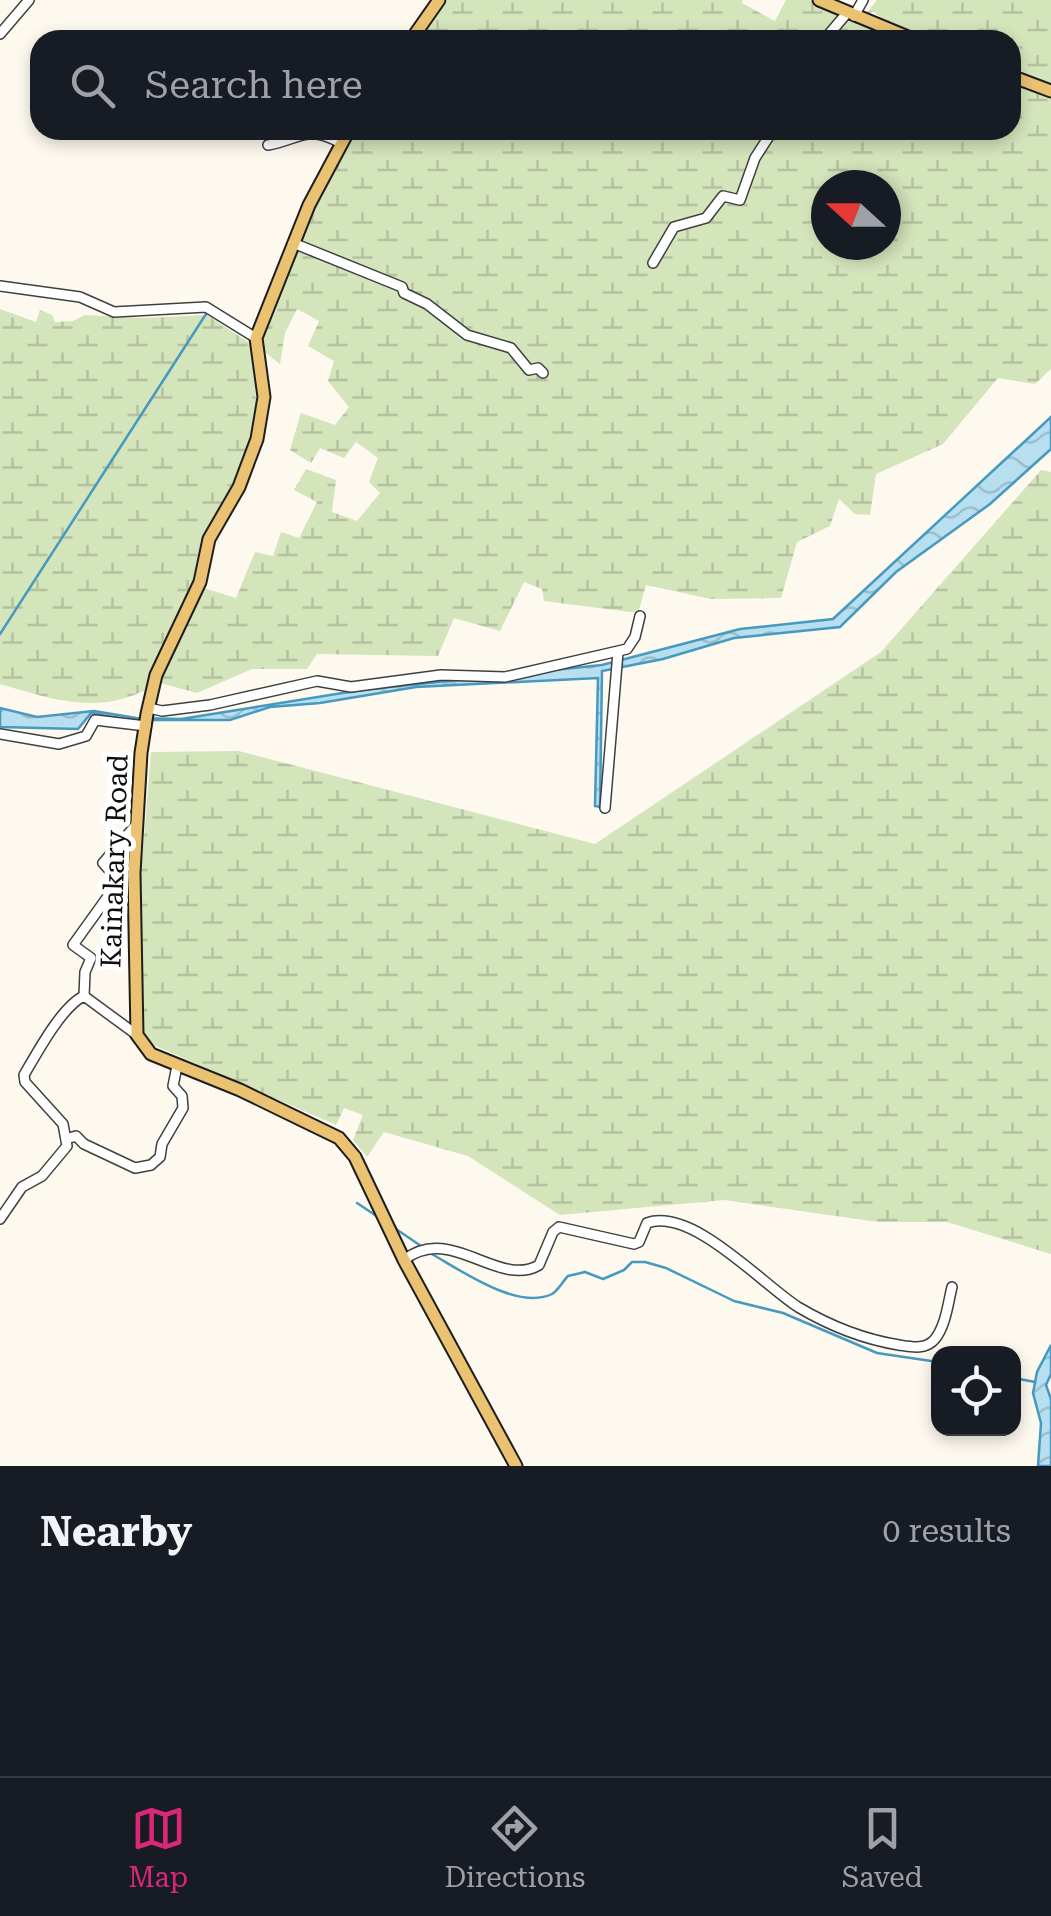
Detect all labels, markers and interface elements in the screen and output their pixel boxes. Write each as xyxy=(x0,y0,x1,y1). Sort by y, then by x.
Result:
search box xyxy=(30,30,1021,140)
icon: search xyxy=(65,58,120,113)
text: Search here xyxy=(145,63,363,107)
north arrow xyxy=(811,170,901,260)
street label: Kainakary Road xyxy=(94,754,135,968)
map controls xyxy=(931,1346,1021,1436)
button: locate xyxy=(931,1346,1021,1436)
text: Nearby xyxy=(40,1507,192,1556)
text: 0 results xyxy=(883,1512,1011,1550)
tab: Map xyxy=(128,1801,188,1894)
tab: Directions xyxy=(444,1801,585,1894)
tab: Saved xyxy=(842,1801,923,1894)

